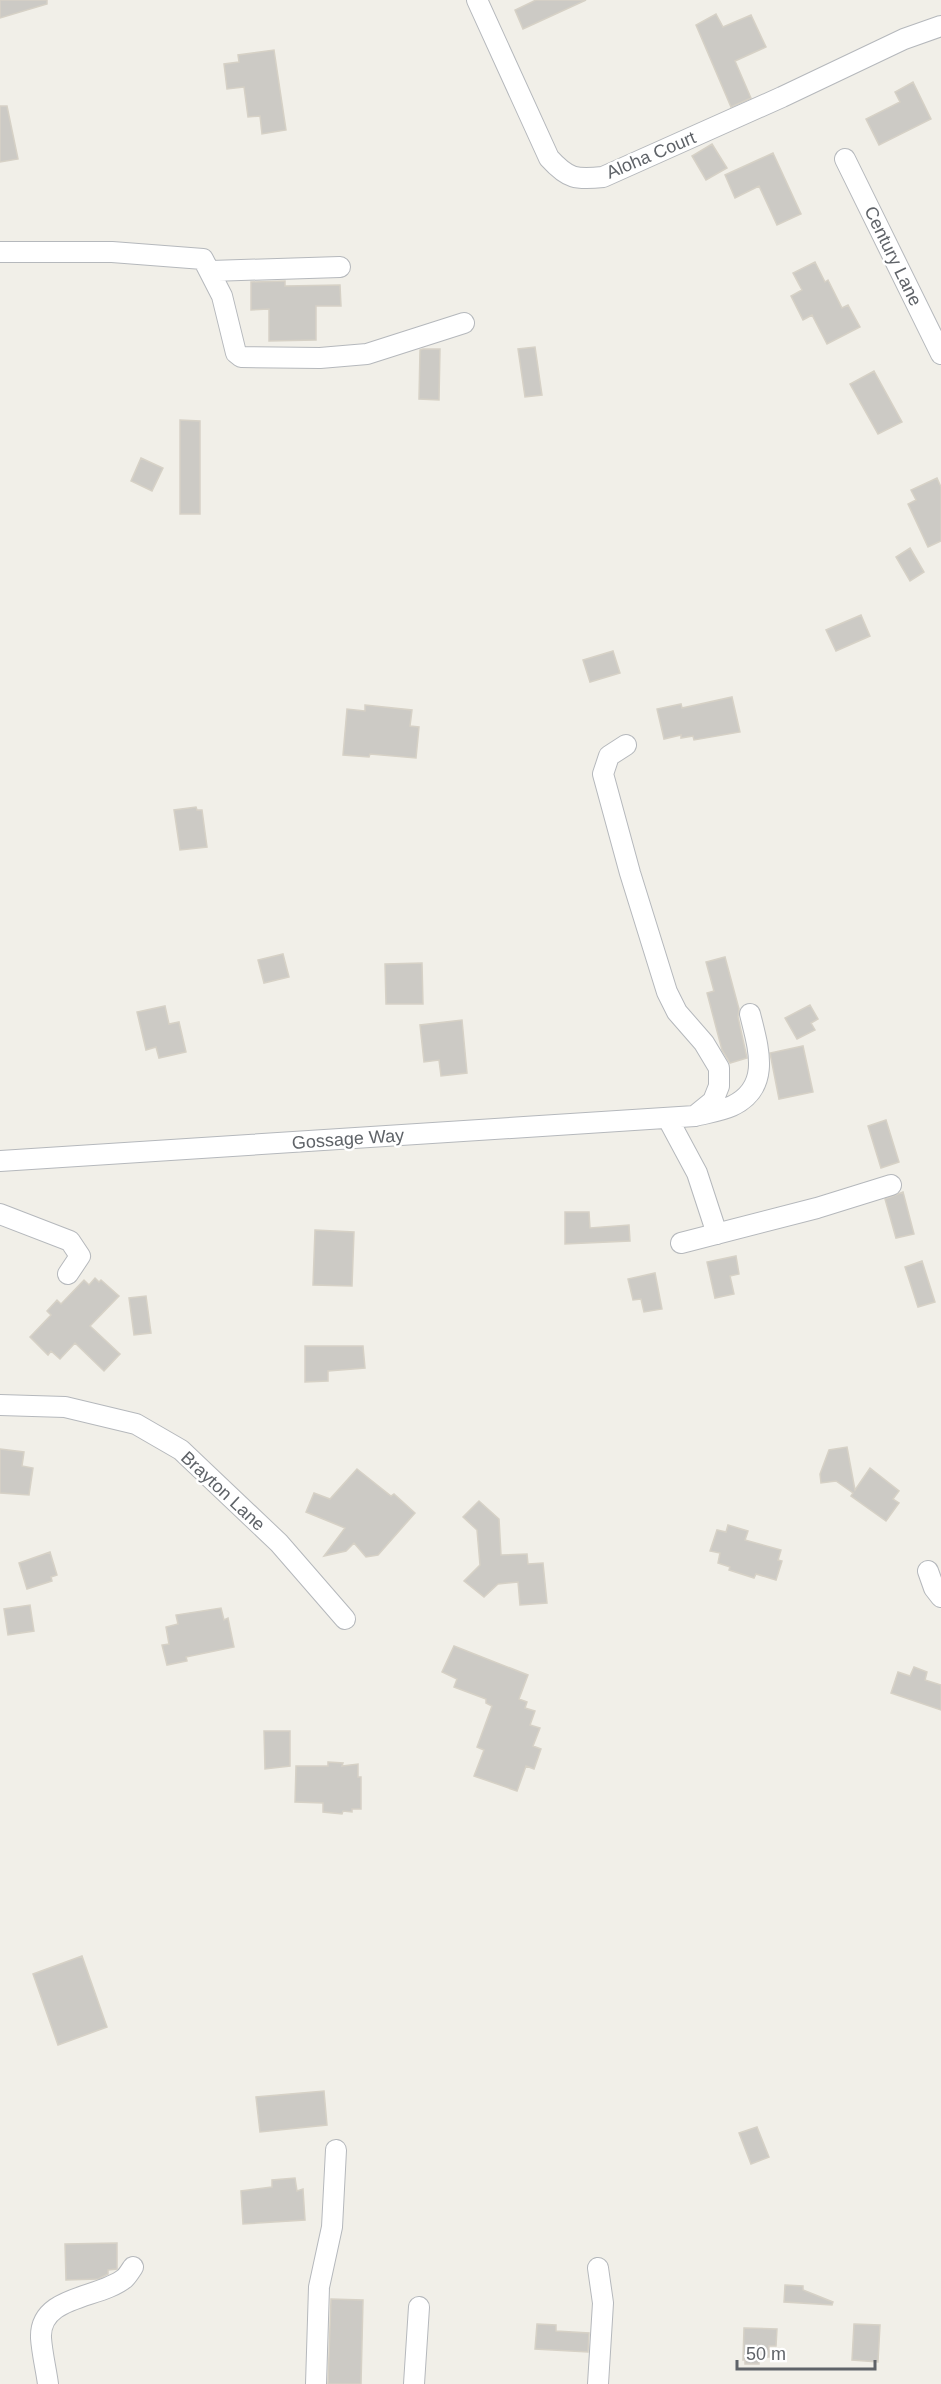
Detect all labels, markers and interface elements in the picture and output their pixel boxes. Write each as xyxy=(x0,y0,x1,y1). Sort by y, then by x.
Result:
street label: Aloha Court xyxy=(603,127,699,183)
street label: Century Lane xyxy=(860,203,926,309)
street label: Gossage Way xyxy=(291,1125,405,1153)
street label: Brayton Lane xyxy=(177,1447,269,1535)
scale bar xyxy=(737,2333,875,2371)
text: 50 m xyxy=(746,2344,786,2364)

